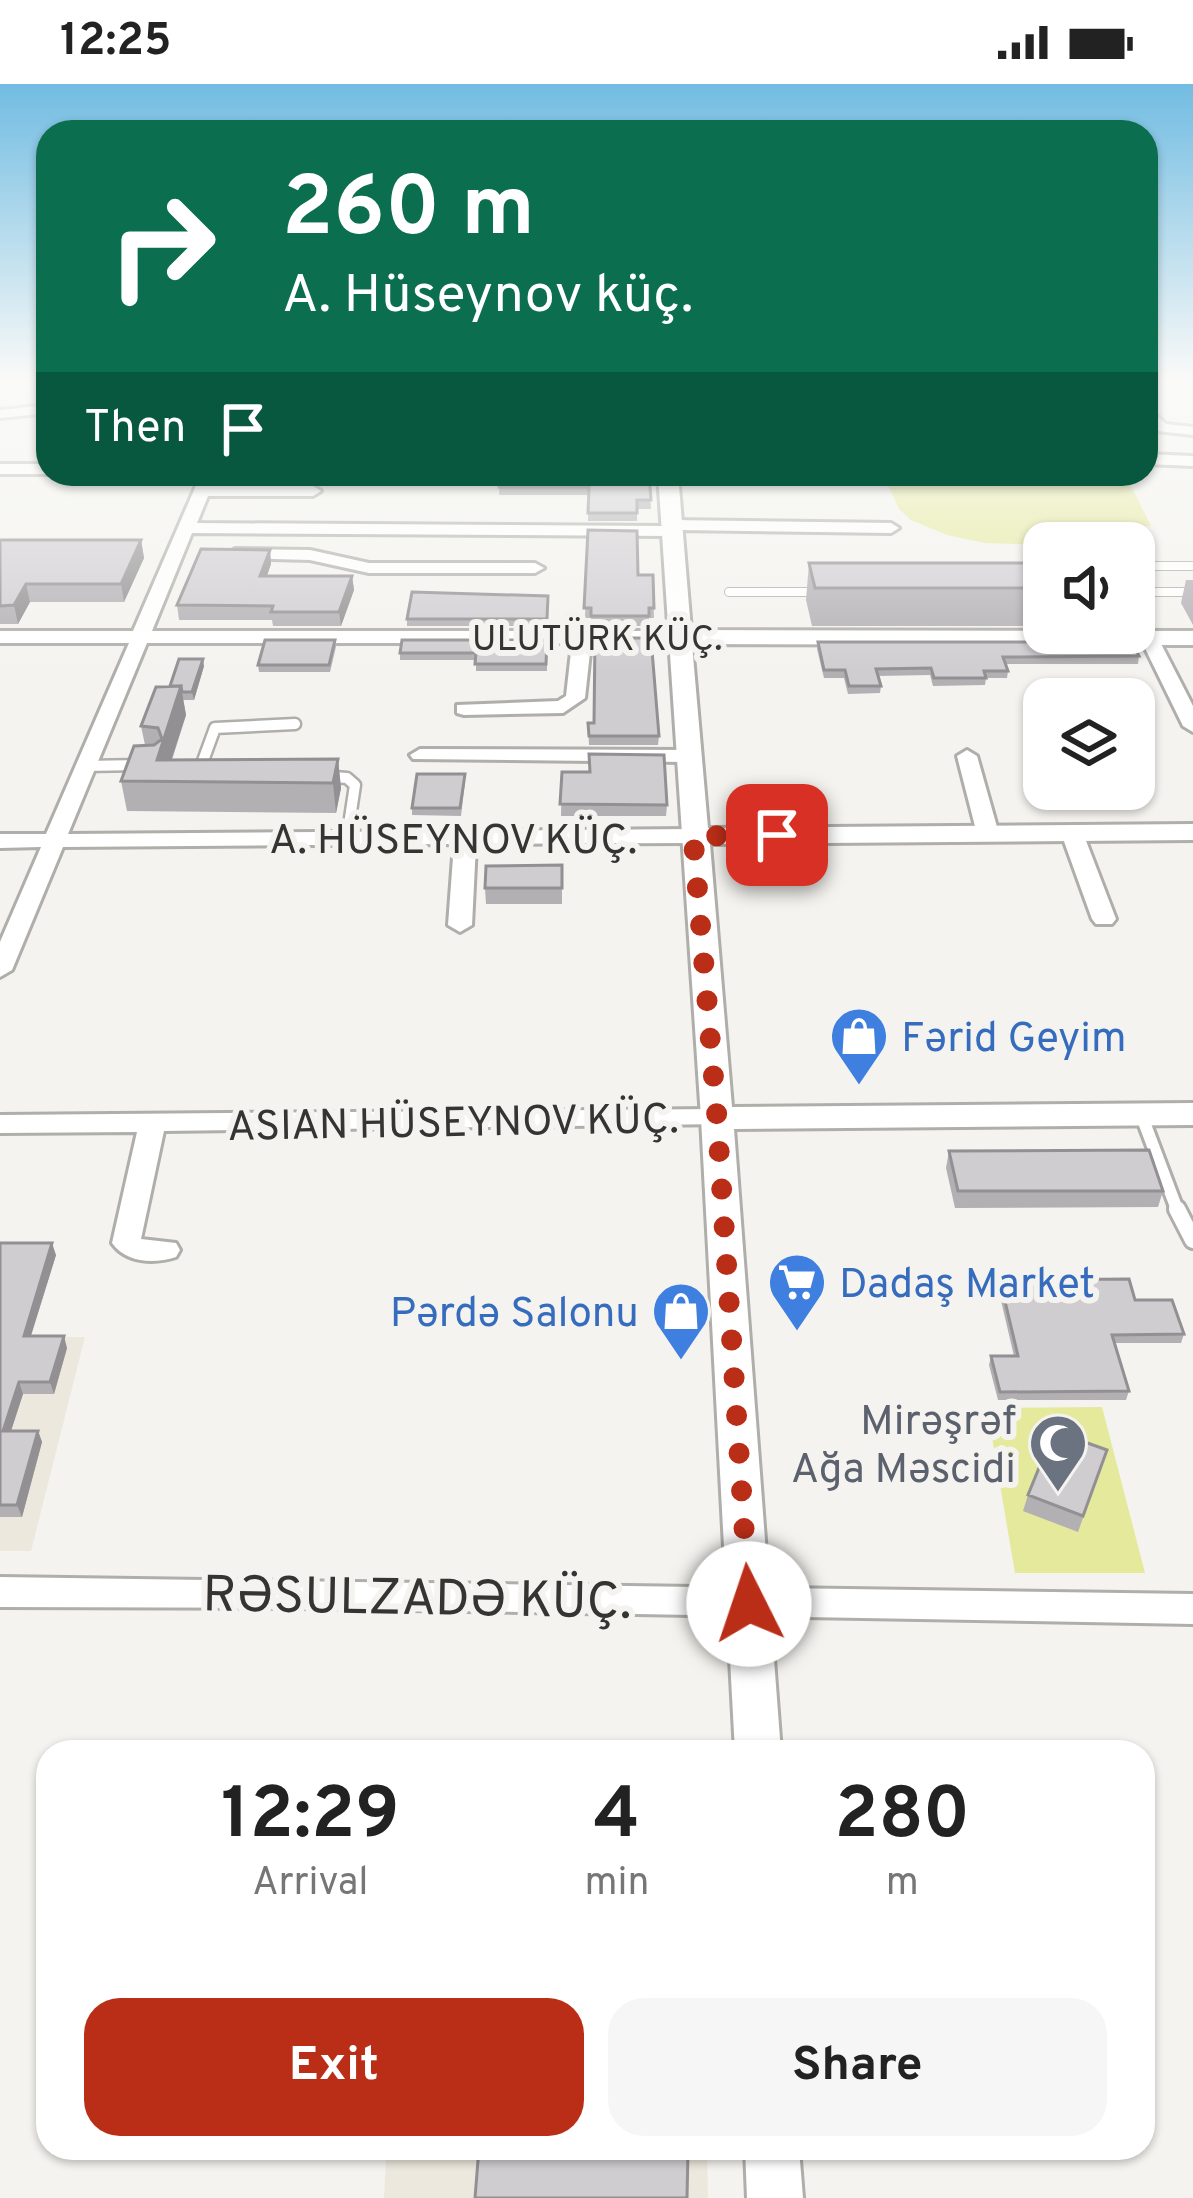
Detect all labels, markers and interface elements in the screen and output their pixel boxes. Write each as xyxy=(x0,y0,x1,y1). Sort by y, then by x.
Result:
text: 12:25 xyxy=(60,14,171,71)
text: 260 m xyxy=(282,159,535,265)
icon: right xyxy=(84,168,240,324)
text: A. Hüseynov küç. xyxy=(282,263,693,332)
icon: arrive xyxy=(210,396,276,462)
text: Then xyxy=(84,401,186,458)
map controls xyxy=(1023,522,1155,810)
button: sound xyxy=(1023,522,1155,654)
street label: ULUTÜRK KÜÇ. xyxy=(472,617,722,664)
button: layers xyxy=(1023,678,1155,810)
pin xyxy=(726,784,828,886)
icon: arrive xyxy=(744,802,810,868)
street label: A. HÜSEYNOV KÜÇ. xyxy=(269,815,637,869)
shop icon: Fərid Geyim xyxy=(828,1005,890,1087)
place label: Fərid Geyim xyxy=(901,1014,1127,1067)
street label: ASIAN HÜSEYNOV KÜÇ. xyxy=(227,1094,679,1156)
supermarket icon: Dadaş Market xyxy=(766,1251,828,1333)
place label: Dadaş Market xyxy=(839,1260,1095,1313)
shop icon: Pərdə Salonu xyxy=(650,1280,712,1362)
place label: Pərdə Salonu xyxy=(390,1289,639,1342)
place label: Mirəşrəf Ağa Məscidi xyxy=(791,1397,1016,1498)
mosque icon: Mirəşrəf Ağa Məscidi xyxy=(1027,1412,1089,1494)
position arrow xyxy=(686,1541,812,1667)
street label: RƏSULZADƏ KÜÇ. xyxy=(202,1563,632,1638)
text: 12:29 xyxy=(221,1772,400,1864)
text: 4 xyxy=(594,1772,640,1864)
text: 280 xyxy=(834,1772,970,1864)
text: Arrival xyxy=(252,1860,368,1909)
text: min xyxy=(585,1860,649,1909)
text: m xyxy=(886,1860,919,1909)
button: Exit xyxy=(84,1998,584,2136)
button: Share xyxy=(608,1998,1107,2136)

